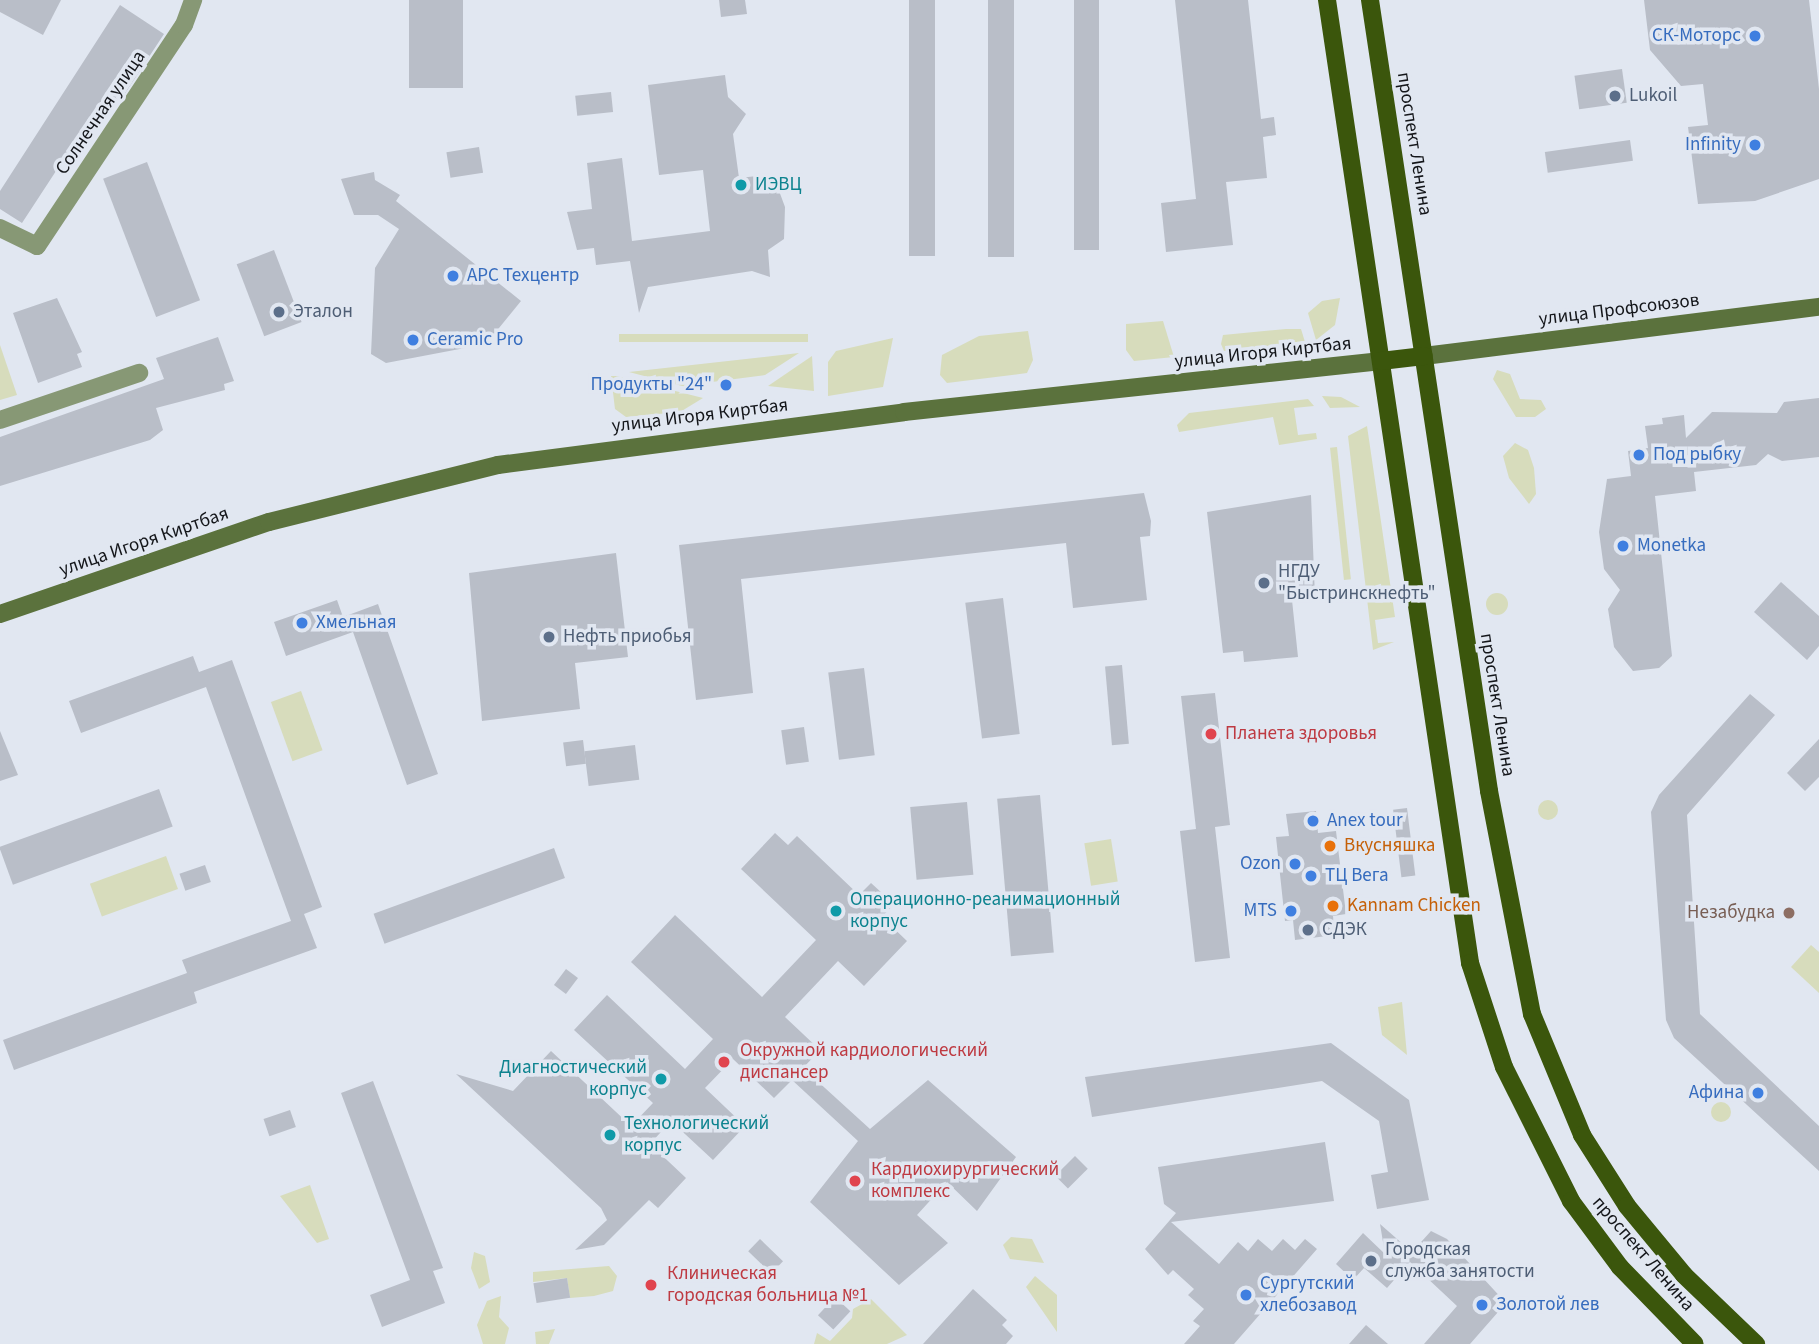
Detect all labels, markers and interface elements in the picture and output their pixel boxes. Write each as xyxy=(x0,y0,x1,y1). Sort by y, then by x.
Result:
place label: СК-Моторс xyxy=(1652,25,1741,47)
marker: СК-Моторс xyxy=(1747,28,1763,44)
street label: Солнечная улица xyxy=(51,47,151,179)
street label: проспект Ленина xyxy=(1391,71,1437,217)
place label: Lukoil xyxy=(1629,85,1677,107)
marker: Lukoil xyxy=(1607,88,1623,104)
place label: Infinity xyxy=(1685,134,1741,156)
marker: Infinity xyxy=(1747,137,1763,153)
place label: ИЭВЦ xyxy=(755,174,802,196)
marker: ИЭВЦ xyxy=(733,177,749,193)
place label: АРС Техцентр xyxy=(467,265,579,287)
marker: АРС Техцентр xyxy=(445,268,461,284)
street label: улица Профсоюзов xyxy=(1537,289,1701,331)
place label: Эталон xyxy=(293,301,353,323)
marker: Эталон xyxy=(271,304,287,320)
place label: Ceramic Pro xyxy=(427,329,523,351)
marker: Ceramic Pro xyxy=(405,332,421,348)
street label: улица Игоря Киртбая xyxy=(1173,332,1353,374)
place label: Продукты "24" xyxy=(590,374,712,396)
marker: Продукты "24" xyxy=(718,377,734,393)
street label: улица Игоря Киртбая xyxy=(610,394,790,438)
place label: Под рыбку xyxy=(1653,444,1741,466)
marker: Под рыбку xyxy=(1631,447,1647,463)
street label: улица Игоря Киртбая xyxy=(56,502,232,582)
place label: Monetka xyxy=(1637,535,1706,557)
marker: Monetka xyxy=(1615,538,1631,554)
place label: НГДУ "Быстринскнефть" xyxy=(1278,561,1436,605)
marker: НГДУ "Быстринскнефть" xyxy=(1256,575,1272,591)
place label: Хмельная xyxy=(316,612,397,634)
marker: Хмельная xyxy=(294,615,310,631)
place label: Нефть приобья xyxy=(563,626,692,648)
marker: Нефть приобья xyxy=(541,629,557,645)
street label: проспект Ленина xyxy=(1474,632,1520,778)
place label: Планета здоровья xyxy=(1225,723,1377,745)
marker: Планета здоровья xyxy=(1203,726,1219,742)
place label: Anex tour xyxy=(1327,810,1403,832)
marker: Anex tour xyxy=(1305,813,1321,829)
place label: Вкусняшка xyxy=(1344,835,1435,857)
marker: Вкусняшка xyxy=(1322,838,1338,854)
place label: Ozon xyxy=(1240,853,1281,875)
marker: Ozon xyxy=(1287,856,1303,872)
place label: ТЦ Вега xyxy=(1325,865,1389,887)
marker: ТЦ Вега xyxy=(1303,868,1319,884)
place label: Операционно-реанимационный корпус xyxy=(850,889,1121,933)
place label: Kannam Chicken xyxy=(1347,895,1481,917)
marker: Kannam Chicken xyxy=(1325,898,1341,914)
place label: MTS xyxy=(1244,900,1277,922)
place label: Незабудка xyxy=(1687,902,1775,924)
marker: Операционно-реанимационный корпус xyxy=(828,903,844,919)
marker: MTS xyxy=(1283,903,1299,919)
marker: Незабудка xyxy=(1781,905,1797,921)
place label: СДЭК xyxy=(1322,919,1367,941)
marker: СДЭК xyxy=(1300,922,1316,938)
place label: Окружной кардиологический диспансер xyxy=(740,1040,988,1084)
marker: Окружной кардиологический диспансер xyxy=(714,1052,734,1072)
place label: Диагностический корпус xyxy=(499,1057,647,1101)
marker: Диагностический корпус xyxy=(653,1071,669,1087)
place label: Афина xyxy=(1689,1082,1744,1104)
marker: Афина xyxy=(1750,1085,1766,1101)
place label: Технологический корпус xyxy=(624,1113,769,1157)
marker: Технологический корпус xyxy=(602,1127,618,1143)
place label: Кардиохирургический комплекс xyxy=(871,1159,1059,1203)
marker: Кардиохирургический комплекс xyxy=(845,1171,865,1191)
street label: проспект Ленина xyxy=(1587,1192,1699,1316)
place label: Городская служба занятости xyxy=(1385,1239,1535,1283)
marker: Городская служба занятости xyxy=(1363,1253,1379,1269)
place label: Клиническая городская больница №1 xyxy=(667,1263,868,1307)
place label: Сургутский хлебозавод xyxy=(1260,1273,1357,1317)
marker: Клиническая городская больница №1 xyxy=(641,1275,661,1295)
marker: Сургутский хлебозавод xyxy=(1238,1287,1254,1303)
place label: Золотой лев xyxy=(1496,1294,1599,1316)
marker: Золотой лев xyxy=(1474,1297,1490,1313)

